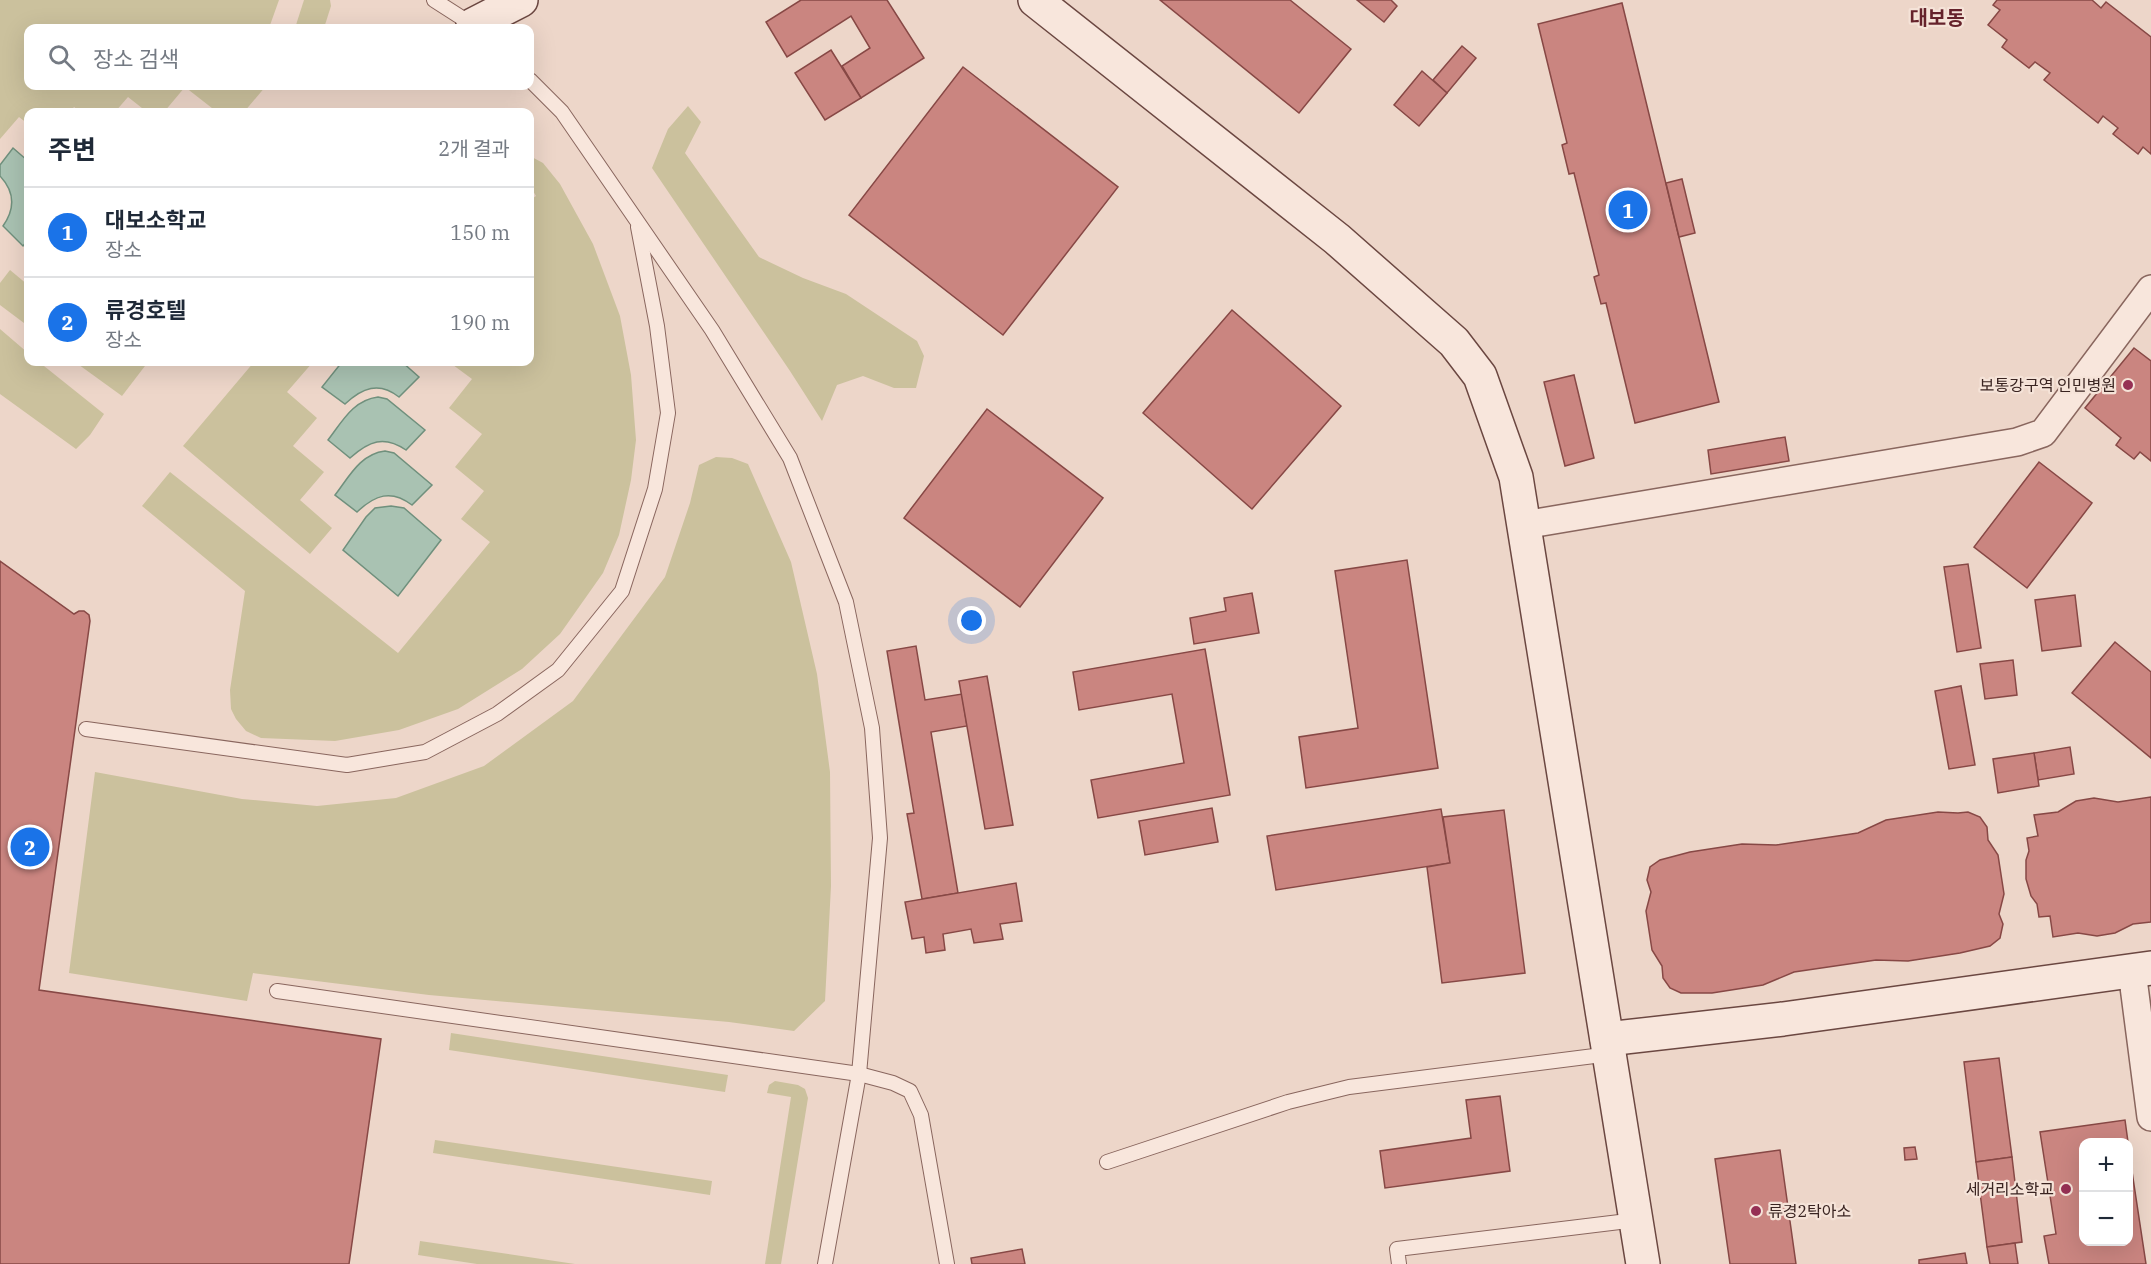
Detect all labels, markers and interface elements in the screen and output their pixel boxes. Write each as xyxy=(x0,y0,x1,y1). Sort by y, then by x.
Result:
district label: 대보동 xyxy=(1909,4,1965,31)
search box xyxy=(24,24,534,90)
icon: search xyxy=(45,41,78,74)
text: 장소 검색 xyxy=(93,44,179,73)
text: 주변 xyxy=(48,132,96,166)
text: 2개 결과 xyxy=(438,135,510,162)
pin: 1 xyxy=(1608,188,1648,232)
text: 대보소학교 xyxy=(105,205,206,234)
text: 1 xyxy=(62,219,74,246)
text: 150 m xyxy=(450,219,510,246)
text: 장소 xyxy=(105,236,142,263)
text: 류경호텔 xyxy=(105,295,186,324)
text: 2 xyxy=(62,309,74,336)
text: 190 m xyxy=(450,309,510,336)
text: 장소 xyxy=(105,326,142,353)
place label: 보통강구역 인민병원 xyxy=(1980,375,2116,395)
marker: 보통강구역 인민병원 xyxy=(2121,378,2135,392)
your location xyxy=(957,606,986,635)
pin: 2 xyxy=(10,824,50,870)
map controls xyxy=(2079,1138,2133,1246)
button: + xyxy=(2079,1138,2133,1192)
place label: 세거리소학교 xyxy=(1966,1179,2054,1199)
marker: 세거리소학교 xyxy=(2059,1182,2073,1196)
button: − xyxy=(2079,1192,2133,1246)
place label: 류경2탁아소 xyxy=(1768,1201,1851,1221)
marker: 류경2탁아소 xyxy=(1749,1204,1763,1218)

